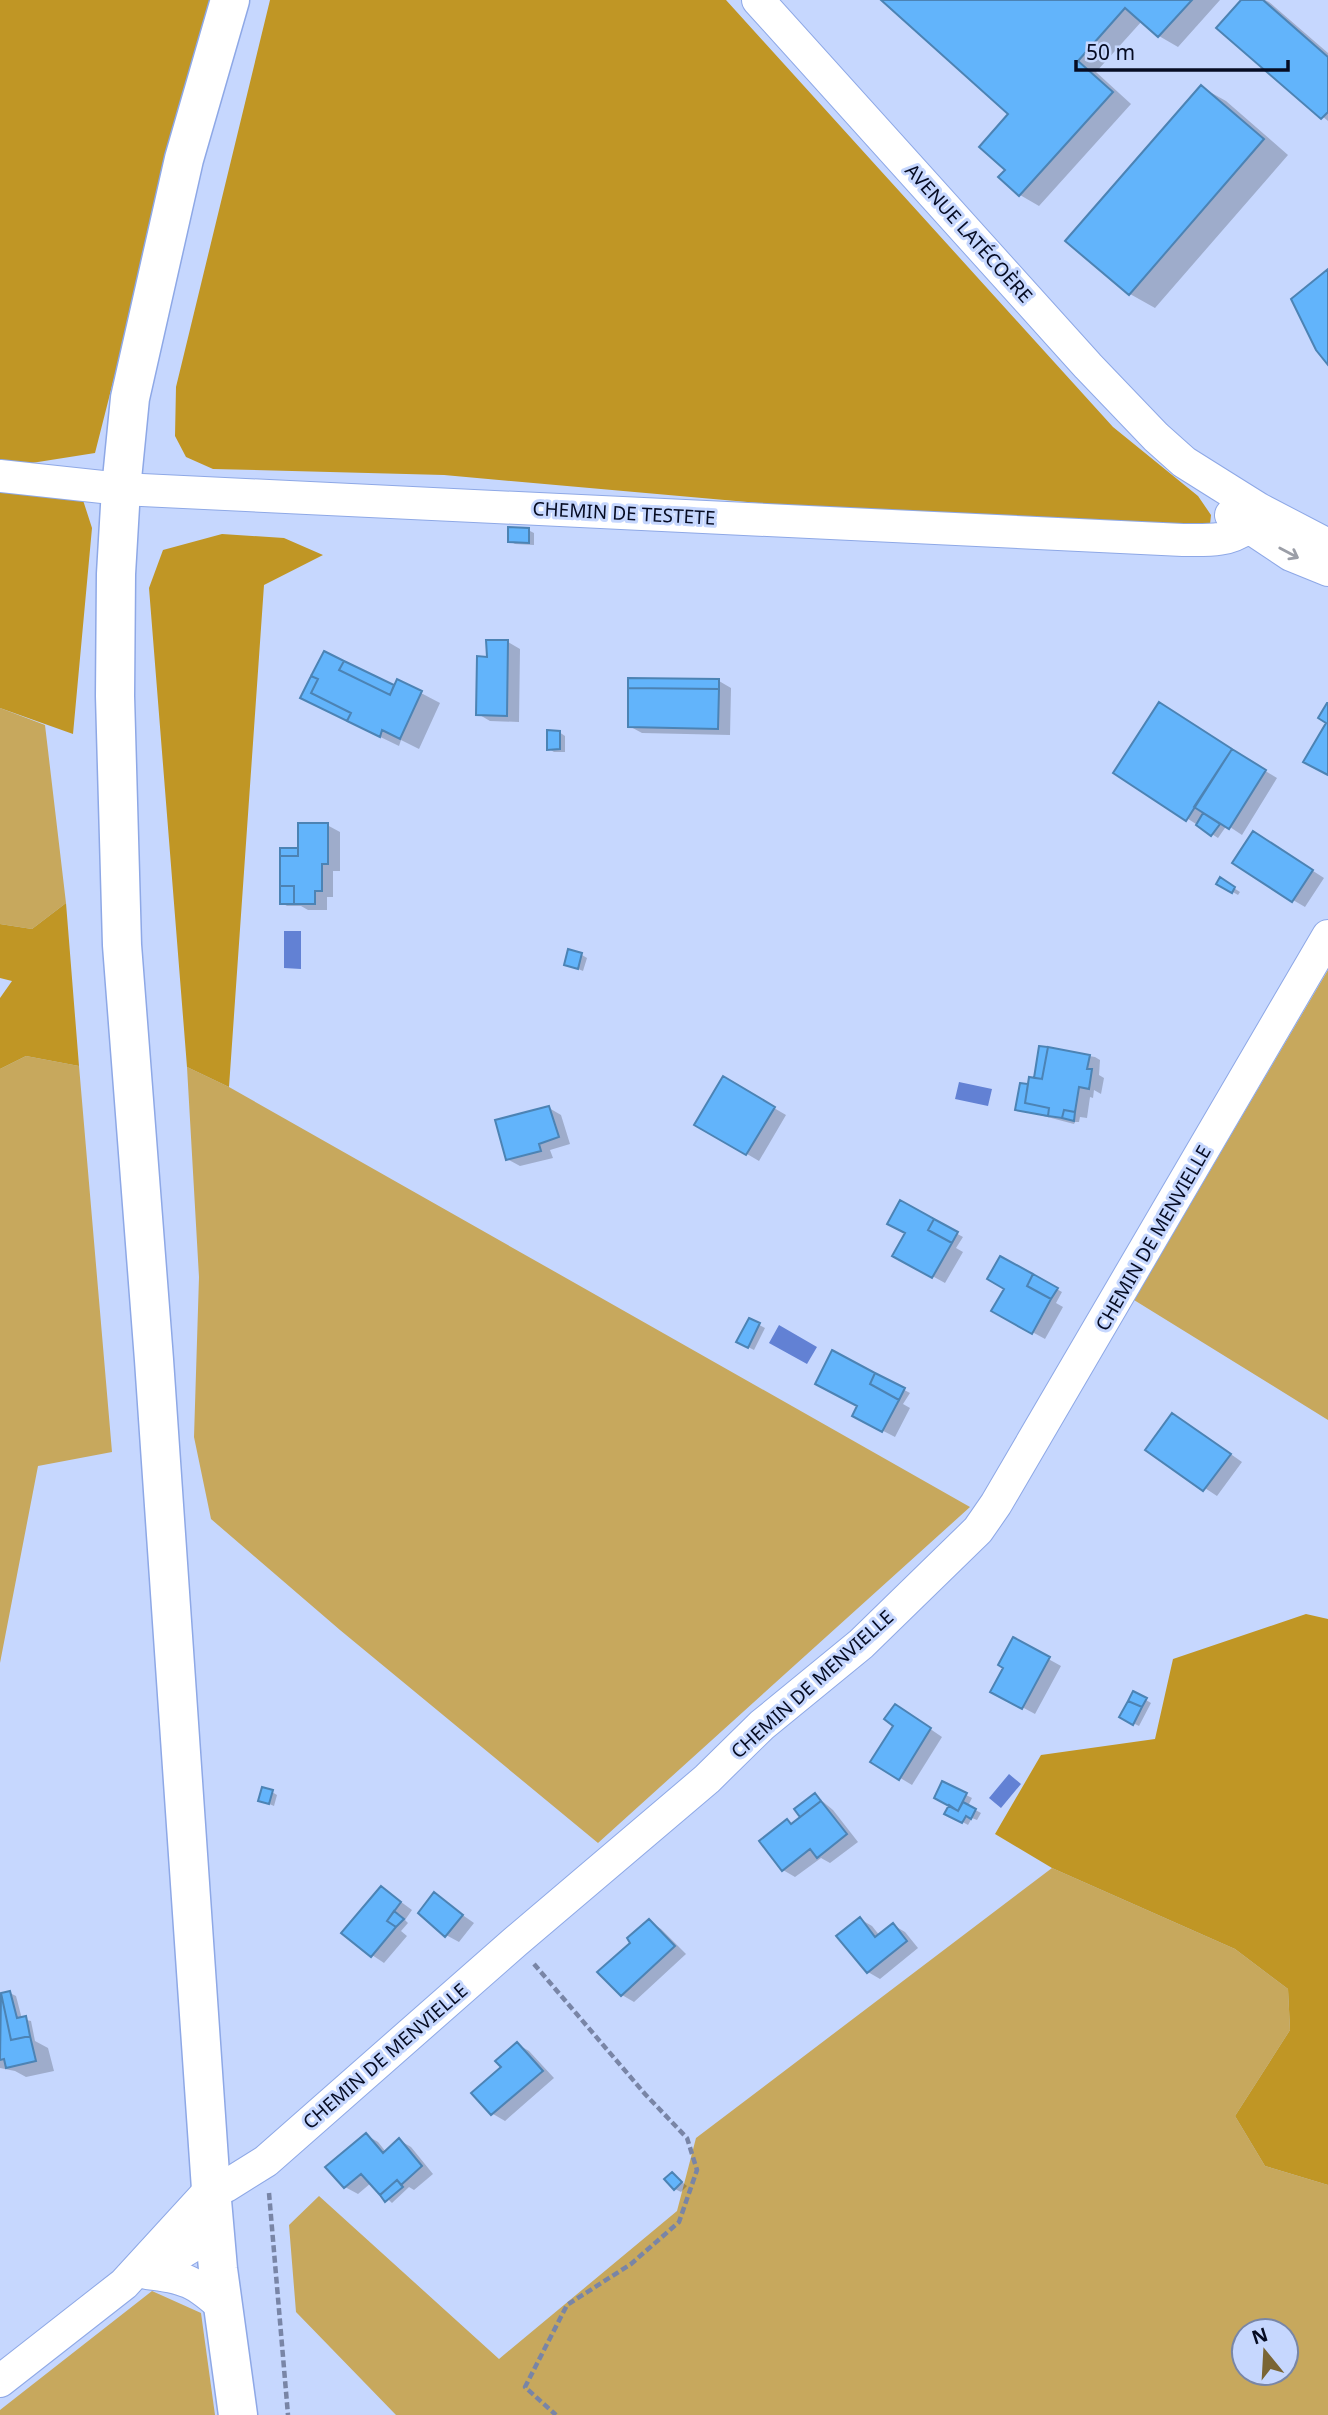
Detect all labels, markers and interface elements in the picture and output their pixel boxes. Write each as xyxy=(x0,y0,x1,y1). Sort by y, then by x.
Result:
scale bar xyxy=(1076,28,1288,72)
text: 50 m xyxy=(1086,38,1135,66)
street label: AVENUE LATÉCOÈRE xyxy=(900,158,1038,308)
street label: CHEMIN DE TESTETE xyxy=(532,495,716,531)
one-way arrow xyxy=(1279,547,1299,561)
street label: CHEMIN DE MENVIELLE xyxy=(1089,1140,1217,1336)
street label: CHEMIN DE MENVIELLE xyxy=(725,1604,899,1764)
street label: CHEMIN DE MENVIELLE xyxy=(297,1977,473,2135)
north arrow xyxy=(1230,2317,1300,2387)
text: N xyxy=(1248,2321,1271,2351)

